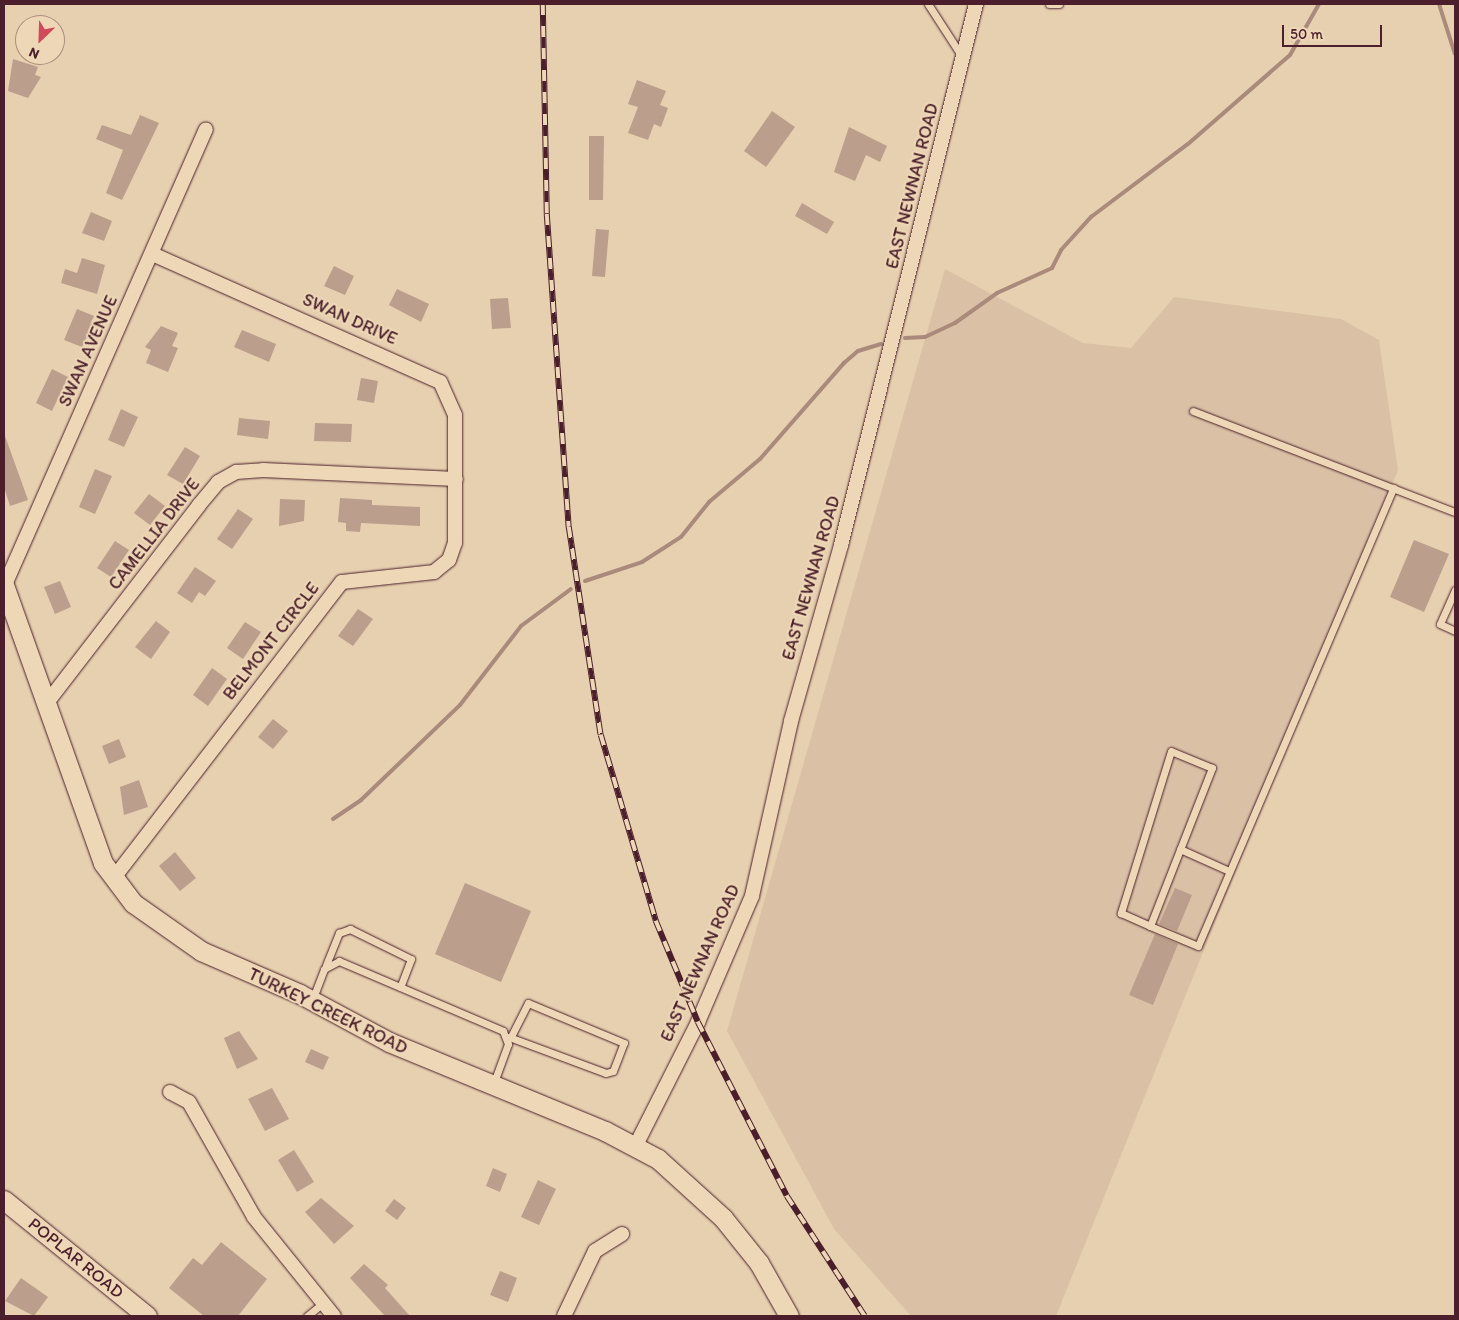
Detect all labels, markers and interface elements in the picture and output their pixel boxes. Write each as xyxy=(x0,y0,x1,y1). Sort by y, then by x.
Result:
north arrow xyxy=(15,15,65,65)
scale bar xyxy=(1284,15,1384,47)
text: 50 m xyxy=(1290,25,1323,43)
text: N xyxy=(26,44,42,63)
street label: EAST NEWNAN ROAD xyxy=(881,101,943,271)
street label: SWAN DRIVE xyxy=(298,288,402,350)
street label: SWAN AVENUE xyxy=(54,292,122,410)
street label: CAMELLIA DRIVE xyxy=(103,473,205,595)
street label: EAST NEWNAN ROAD xyxy=(777,493,845,663)
street label: BELMONT CIRCLE xyxy=(218,578,324,704)
street label: EAST NEWNAN ROAD xyxy=(656,881,744,1045)
street label: TURKEY CREEK ROAD xyxy=(245,963,411,1059)
street label: POPLAR ROAD xyxy=(24,1213,128,1303)

